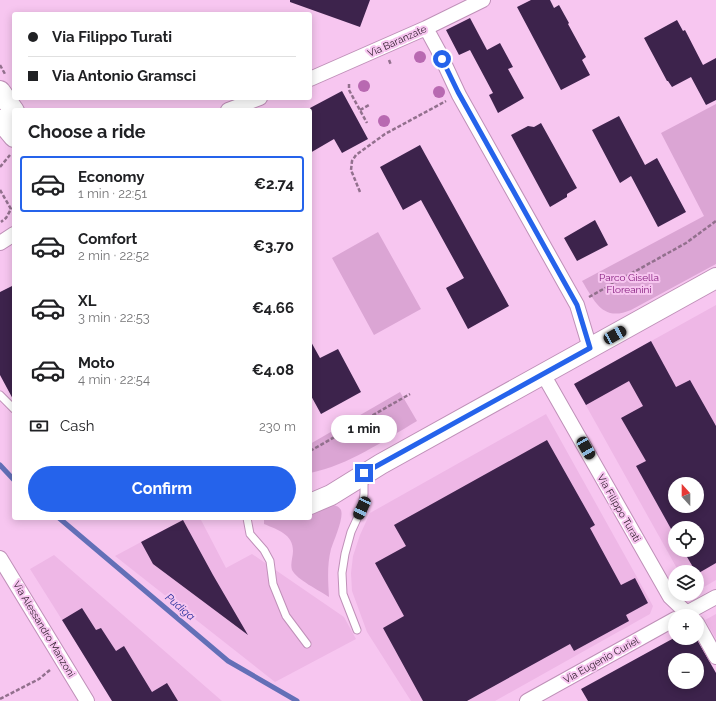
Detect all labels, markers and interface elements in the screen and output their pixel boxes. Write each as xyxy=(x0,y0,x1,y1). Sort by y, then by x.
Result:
street label: Via Baranzate xyxy=(366,23,428,59)
text: Via Filippo Turati xyxy=(52,28,172,46)
route start xyxy=(433,50,451,68)
text: Via Antonio Gramsci xyxy=(52,67,196,85)
text: Choose a ride xyxy=(28,121,146,142)
icon: car xyxy=(30,166,66,202)
text: Economy xyxy=(78,168,145,186)
text: €2.74 xyxy=(254,175,294,193)
text: 1 min · 22:51 xyxy=(78,186,147,201)
icon: car xyxy=(30,228,66,264)
text: Comfort xyxy=(78,230,137,248)
text: €3.70 xyxy=(253,237,294,255)
text: 2 min · 22:52 xyxy=(78,248,149,263)
park label: Parco Gisella Floreanini xyxy=(599,272,659,295)
icon: car xyxy=(30,290,66,326)
text: XL xyxy=(78,292,96,310)
text: €4.66 xyxy=(252,299,294,317)
text: 3 min · 22:53 xyxy=(78,310,150,325)
car xyxy=(602,324,628,346)
icon: car xyxy=(30,352,66,388)
text: Moto xyxy=(78,354,115,372)
text: €4.08 xyxy=(252,361,294,379)
text: 4 min · 22:54 xyxy=(78,372,150,387)
icon: cash xyxy=(28,415,50,437)
callout: 1 min xyxy=(331,415,397,443)
text: Cash xyxy=(60,417,94,435)
text: 230 m xyxy=(259,419,296,434)
text: 1 min xyxy=(348,421,380,436)
car xyxy=(575,435,597,461)
route end xyxy=(355,464,373,482)
button: Confirm xyxy=(28,466,296,512)
street label: Via Filippo Turati xyxy=(595,472,643,544)
north arrow xyxy=(668,477,704,513)
map controls xyxy=(668,477,704,689)
car xyxy=(351,495,373,521)
button: locate xyxy=(668,521,704,557)
button: layers xyxy=(668,565,704,601)
street label: Via Alessandro Manzoni xyxy=(11,579,77,679)
water label: Pudiga xyxy=(162,591,198,623)
button: + xyxy=(668,609,704,645)
street label: Via Eugenio Curiel xyxy=(561,635,641,685)
button: − xyxy=(668,653,704,689)

